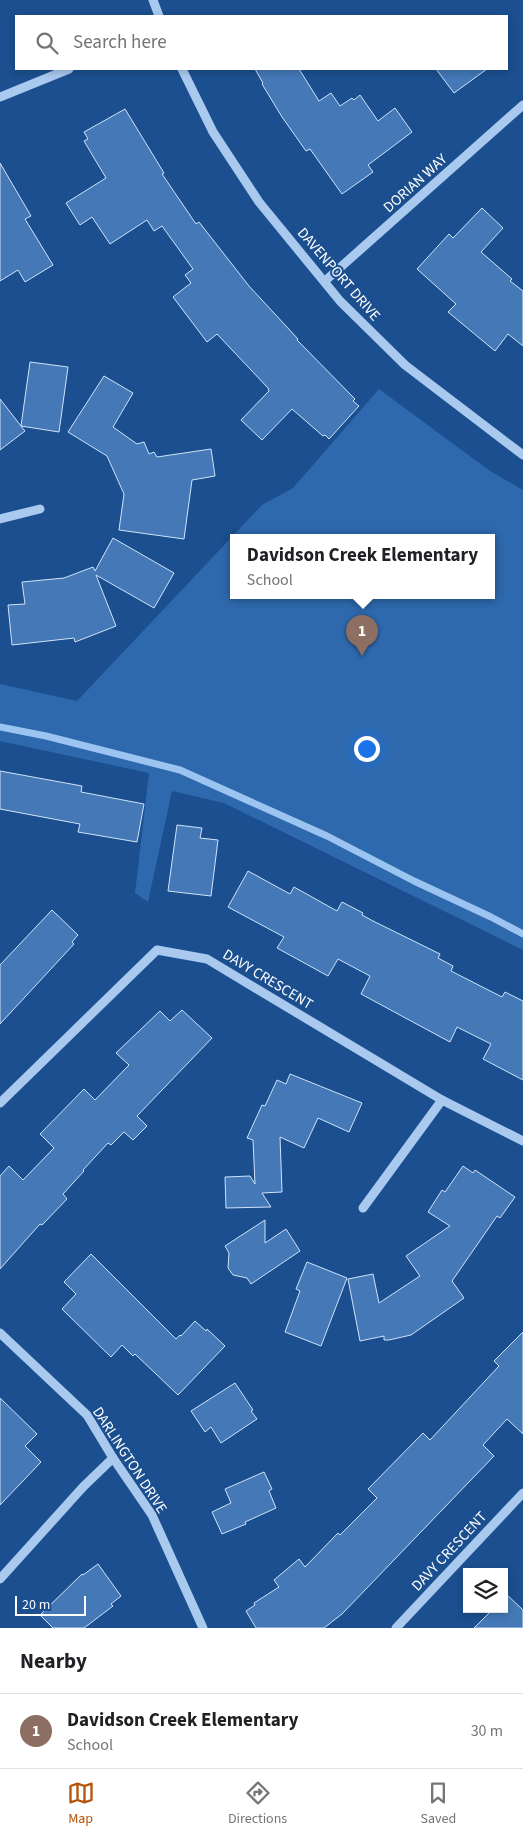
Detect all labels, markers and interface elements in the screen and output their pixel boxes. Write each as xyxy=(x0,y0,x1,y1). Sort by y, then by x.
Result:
search box xyxy=(15,15,508,70)
icon: search xyxy=(33,29,61,57)
text: Search here xyxy=(73,29,167,56)
street label: DORIAN WAY xyxy=(379,148,452,218)
street label: DAVENPORT DRIVE xyxy=(292,223,385,326)
popup xyxy=(230,534,495,599)
text: Davidson Creek Elementary xyxy=(247,542,478,569)
text: School xyxy=(247,569,293,591)
pin: 1 xyxy=(346,615,378,656)
your location xyxy=(354,736,380,762)
street label: DAVY CRESCENT xyxy=(219,944,317,1015)
street label: DARLINGTON DRIVE xyxy=(87,1403,172,1518)
street label: DAVY CRESCENT xyxy=(407,1507,492,1596)
map controls xyxy=(463,1568,508,1613)
button: layers xyxy=(463,1568,508,1613)
scale bar xyxy=(15,1593,86,1616)
text: 20 m xyxy=(22,1595,50,1615)
text: Nearby xyxy=(20,1646,87,1676)
text: Davidson Creek Elementary xyxy=(67,1707,298,1734)
text: 1 xyxy=(32,1720,40,1742)
text: 30 m xyxy=(471,1720,503,1742)
text: School xyxy=(67,1734,113,1756)
tab: Map xyxy=(67,1779,95,1829)
tab: Directions xyxy=(228,1779,287,1829)
tab: Saved xyxy=(421,1779,456,1829)

